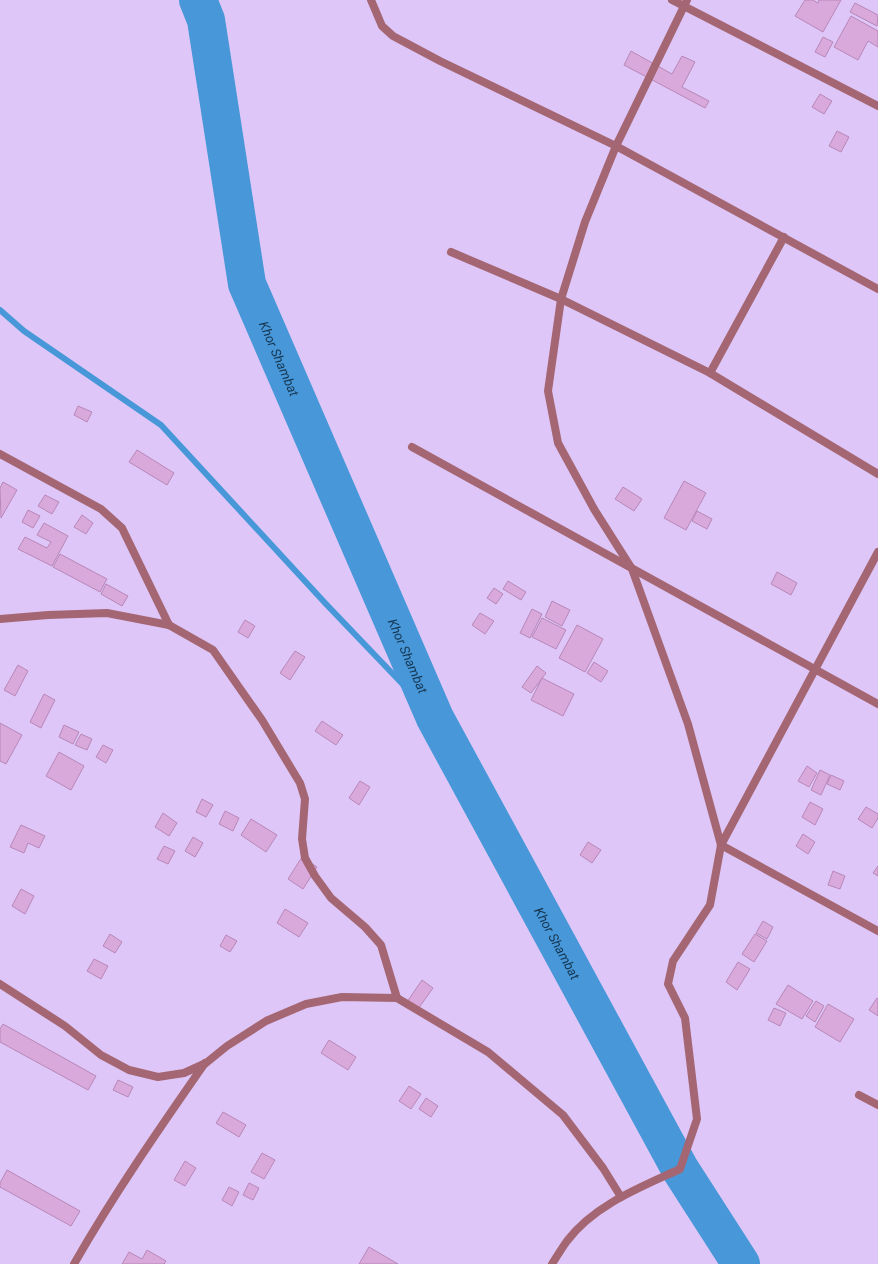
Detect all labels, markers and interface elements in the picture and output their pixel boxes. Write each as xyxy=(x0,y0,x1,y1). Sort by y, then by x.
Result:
water label: Khor Shambat xyxy=(257,319,302,399)
water label: Khor Shambat xyxy=(385,616,431,696)
water label: Khor Shambat xyxy=(532,904,583,983)

